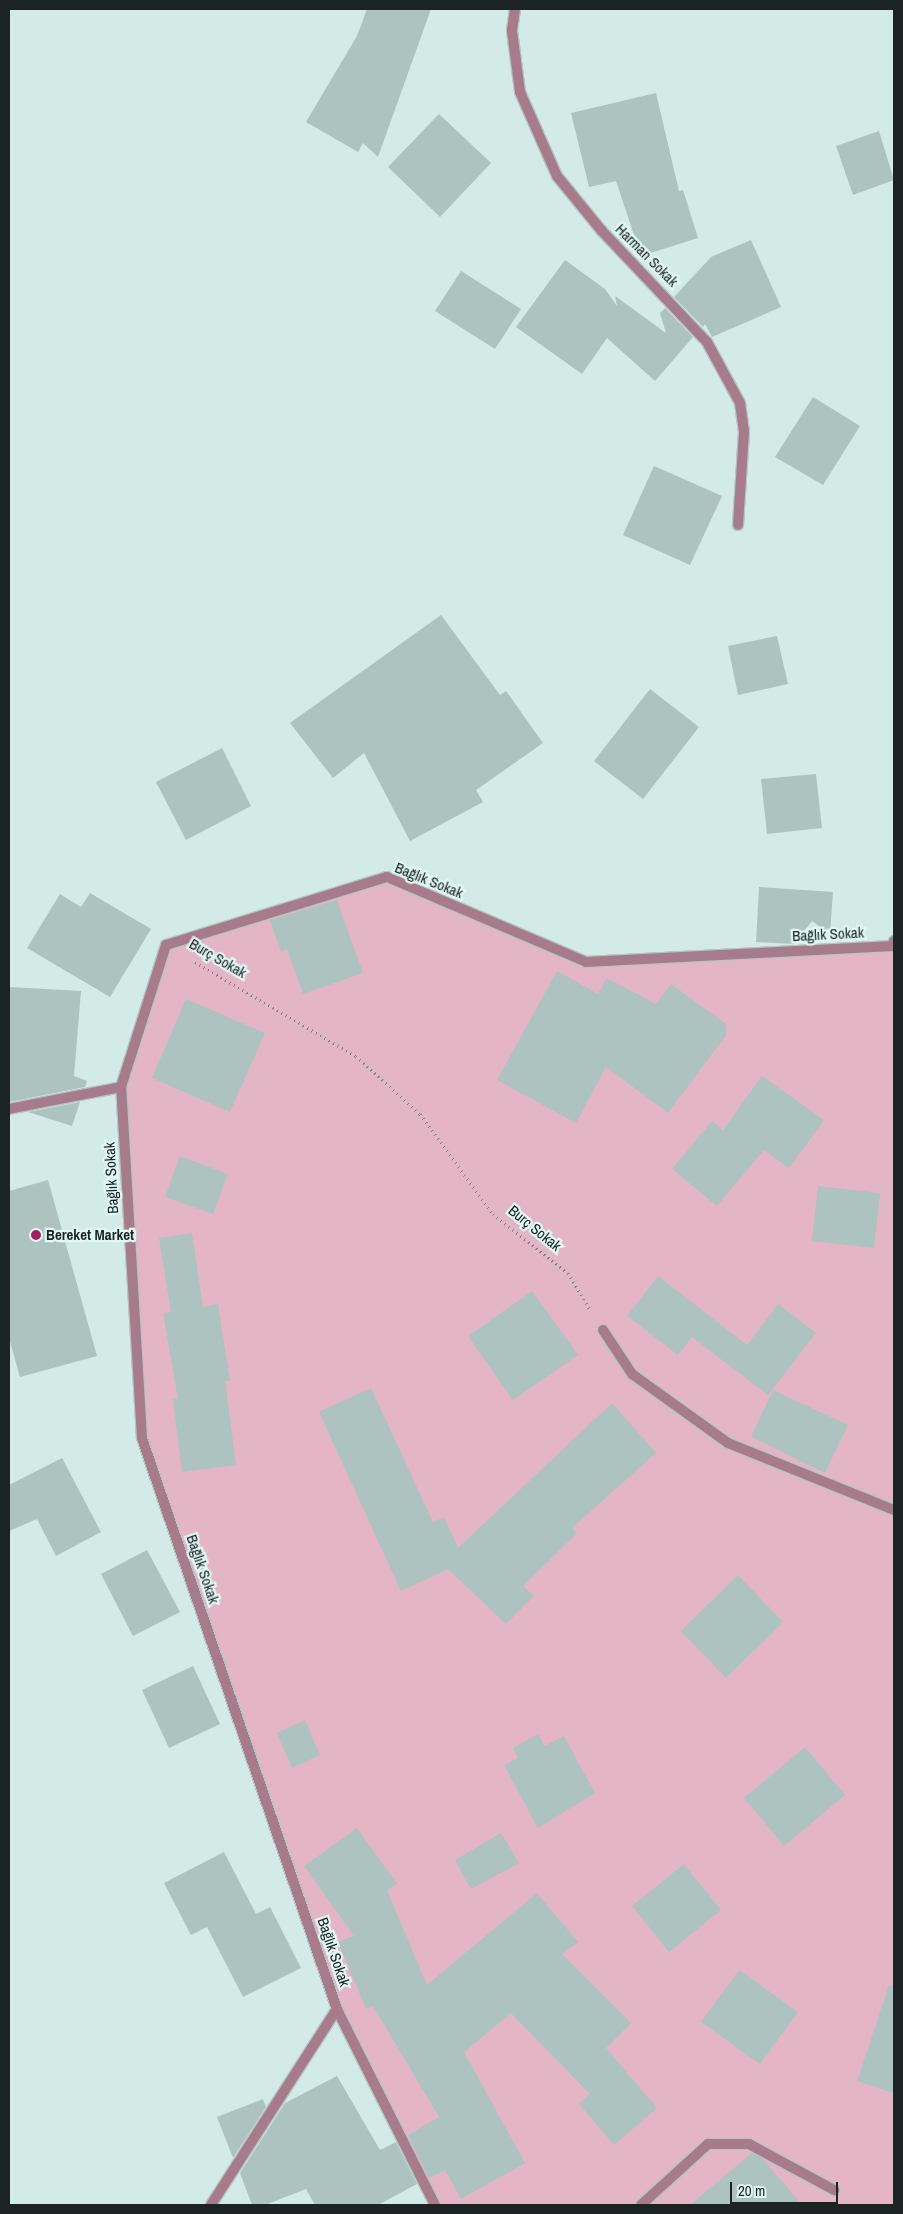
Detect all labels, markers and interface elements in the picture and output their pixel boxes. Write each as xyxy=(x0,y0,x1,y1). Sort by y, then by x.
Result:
street label: Harman Sokak xyxy=(612,220,682,290)
street label: Bağlık Sokak xyxy=(392,858,466,902)
street label: Bağlık Sokak xyxy=(792,923,864,945)
street label: Burç Sokak xyxy=(186,934,250,982)
street label: Bağlık Sokak xyxy=(100,1142,122,1214)
street label: Burç Sokak xyxy=(505,1201,565,1255)
place label: Bereket Market xyxy=(46,1226,134,1244)
marker: Bereket Market xyxy=(30,1229,42,1241)
street label: Bağlık Sokak xyxy=(183,1532,223,1606)
street label: Bağlık Sokak xyxy=(314,1915,354,1989)
scale bar xyxy=(733,2172,840,2204)
text: 20 m xyxy=(738,2180,765,2201)

